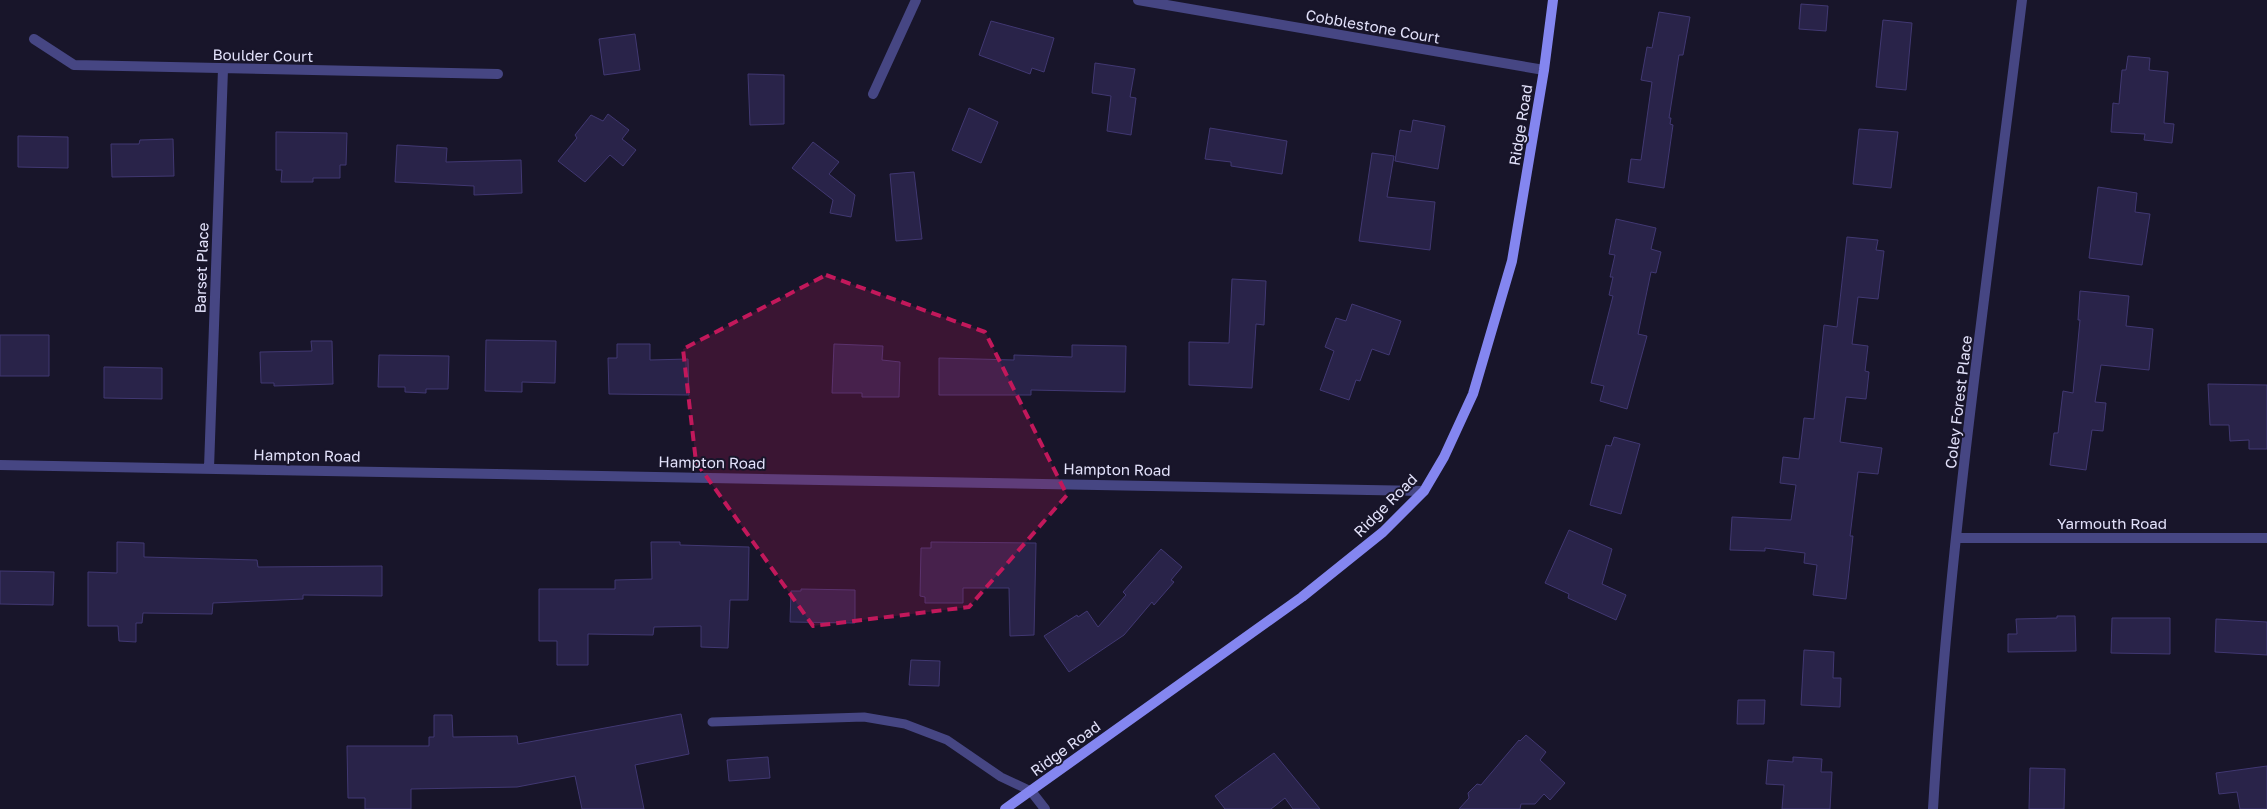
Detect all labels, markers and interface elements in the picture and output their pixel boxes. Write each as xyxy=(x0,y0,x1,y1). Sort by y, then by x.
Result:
street label: Cobblestone Court xyxy=(1304,5,1442,47)
street label: Boulder Court xyxy=(212,45,314,65)
street label: Ridge Road xyxy=(1505,83,1535,167)
street label: Barset Place xyxy=(190,222,212,314)
street label: Coley Forest Place xyxy=(1941,334,1975,470)
street label: Hampton Road xyxy=(253,445,361,465)
street label: Hampton Road xyxy=(658,452,766,472)
street label: Hampton Road xyxy=(1063,459,1171,479)
street label: Ridge Road xyxy=(1350,470,1420,540)
street label: Yarmouth Road xyxy=(2057,514,2167,532)
street label: Ridge Road xyxy=(1027,717,1103,779)

